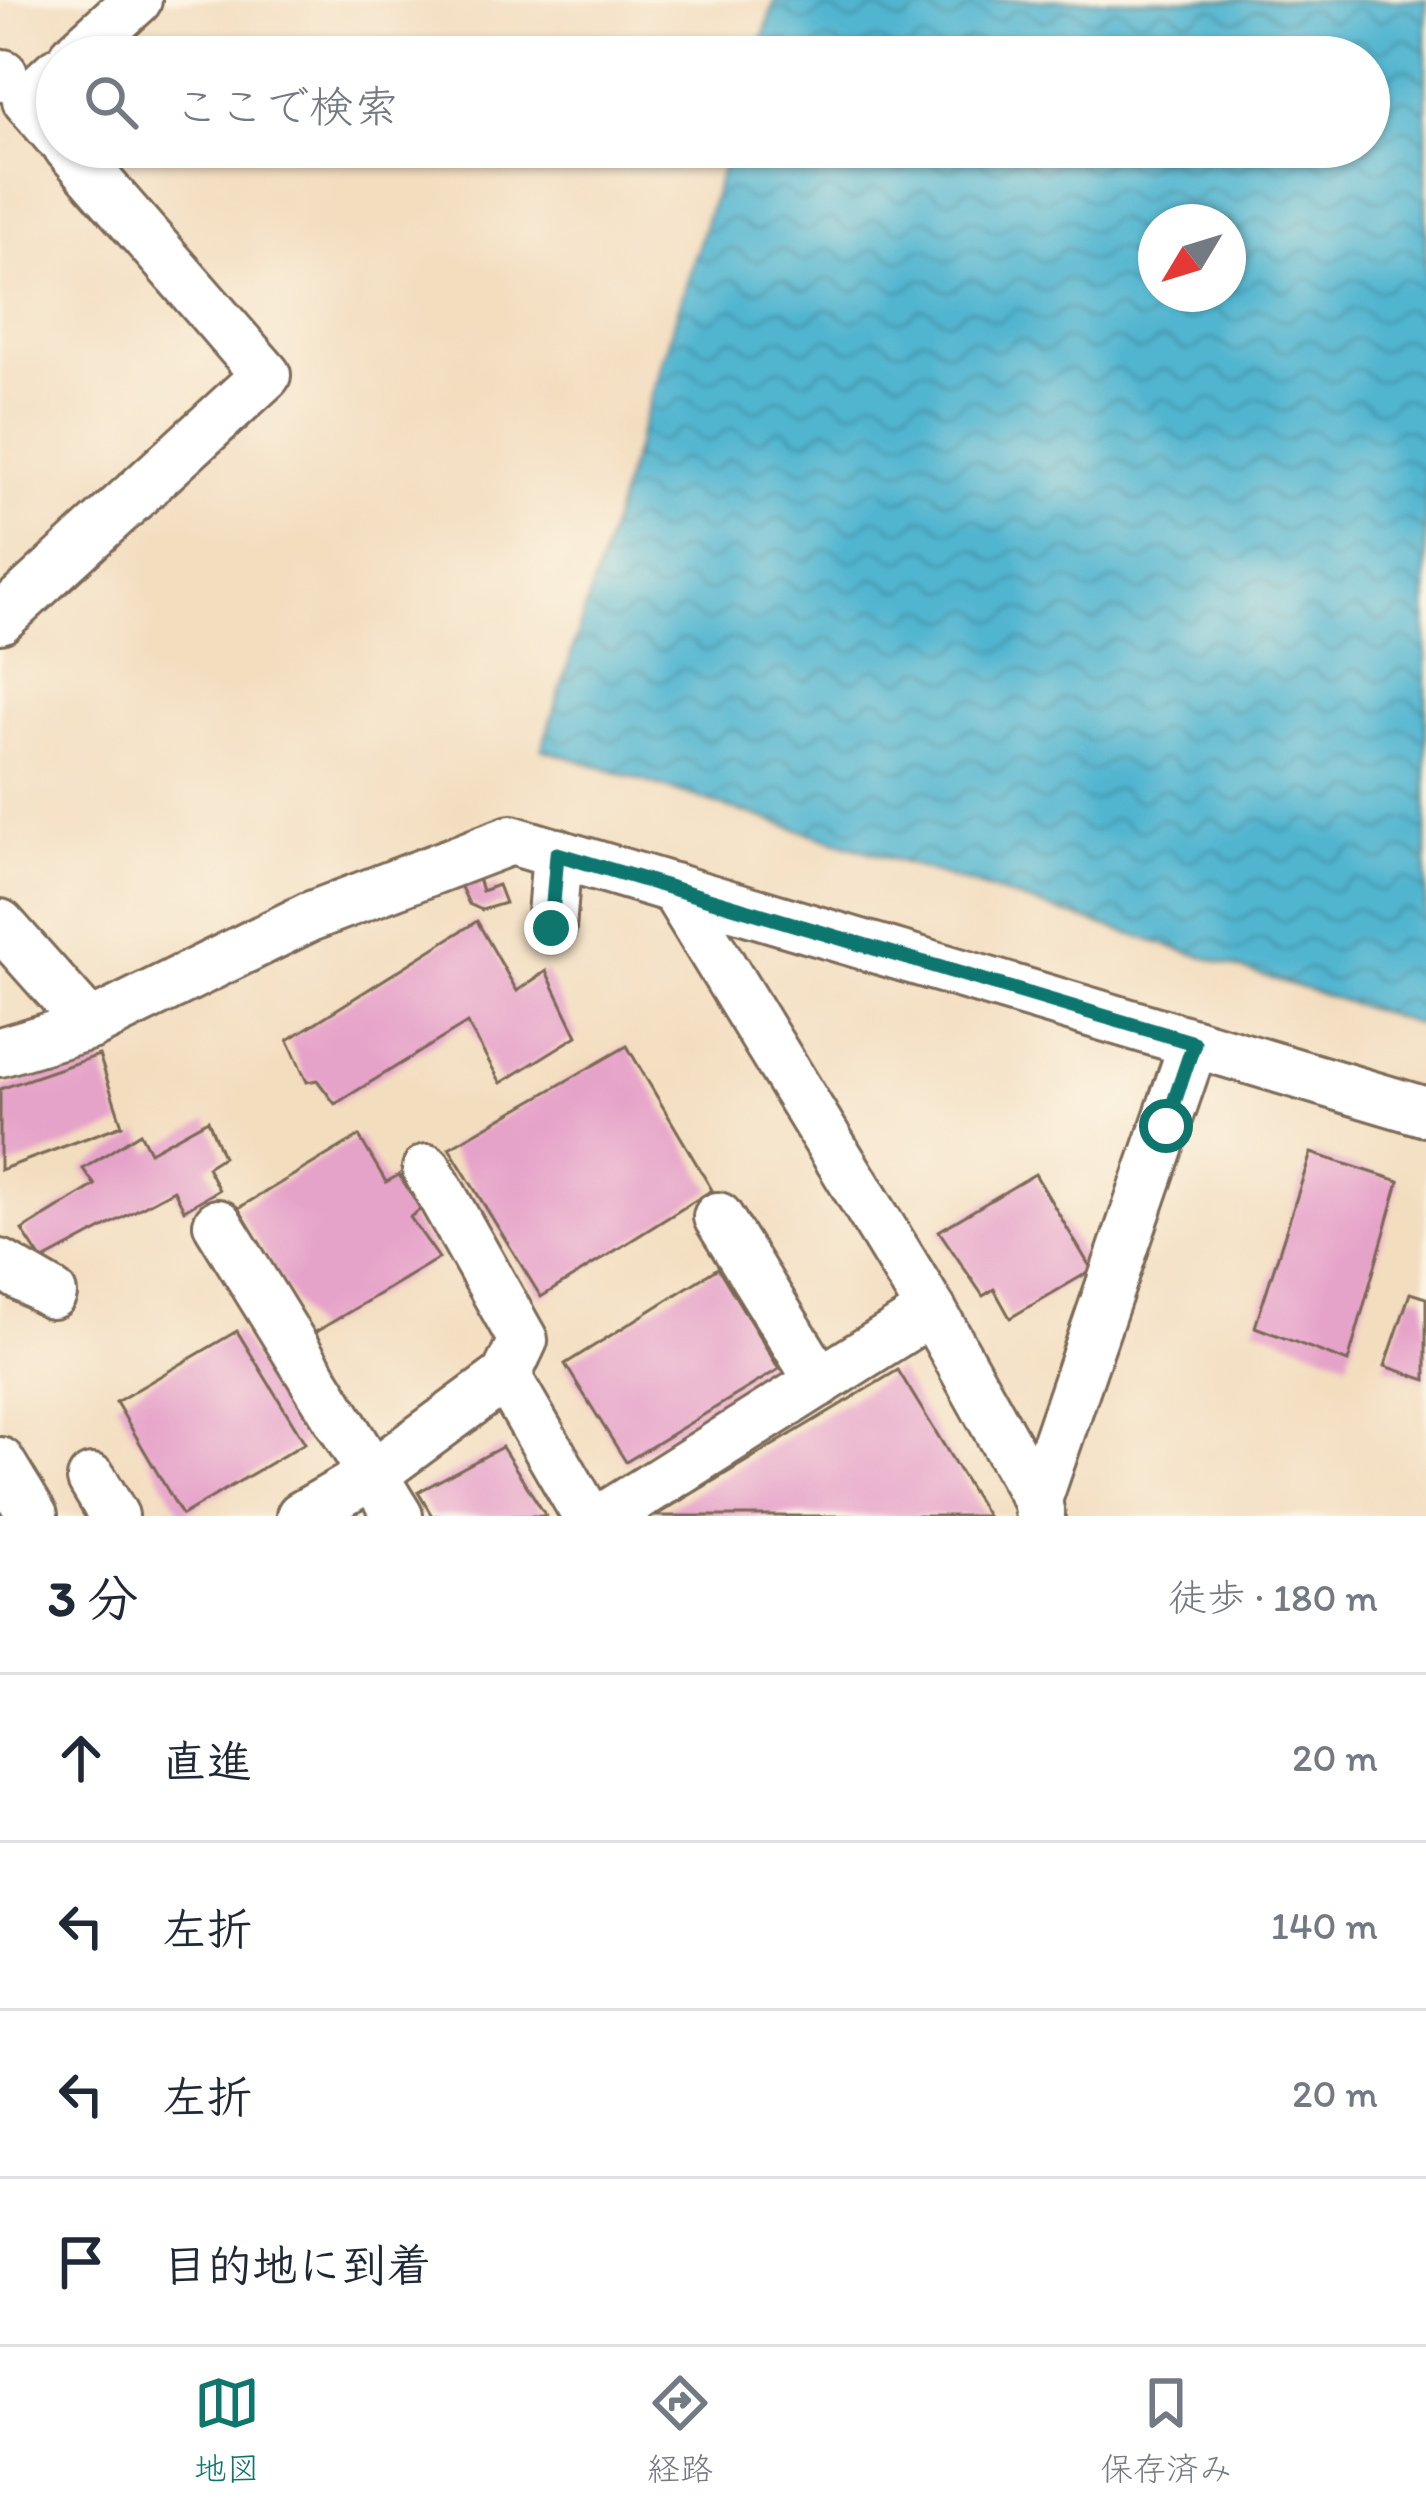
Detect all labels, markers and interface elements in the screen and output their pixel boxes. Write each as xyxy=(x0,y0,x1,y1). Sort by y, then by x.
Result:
search box xyxy=(36,36,1390,168)
icon: search xyxy=(78,69,144,135)
text: ここで検索 xyxy=(174,79,399,133)
north arrow xyxy=(1138,204,1246,312)
route end xyxy=(524,901,578,955)
route start xyxy=(1139,1099,1193,1153)
text: 3 分 xyxy=(48,1568,138,1629)
text: 徒歩 · 180 m xyxy=(1168,1574,1378,1621)
icon: ahead xyxy=(48,1725,114,1791)
text: 直進 xyxy=(162,1734,252,1788)
text: 20 m xyxy=(1292,1734,1378,1781)
icon: left xyxy=(48,1893,114,1959)
text: 左折 xyxy=(162,1902,252,1956)
text: 140 m xyxy=(1271,1902,1378,1949)
icon: left xyxy=(48,2061,114,2127)
text: 左折 xyxy=(162,2070,252,2124)
text: 20 m xyxy=(1292,2070,1378,2117)
icon: arrive xyxy=(48,2229,114,2295)
text: 目的地に到着 xyxy=(162,2238,432,2292)
tab: 地図 xyxy=(194,2370,260,2490)
tab: 経路 xyxy=(647,2370,713,2490)
tab: 保存済み xyxy=(1100,2370,1232,2490)

